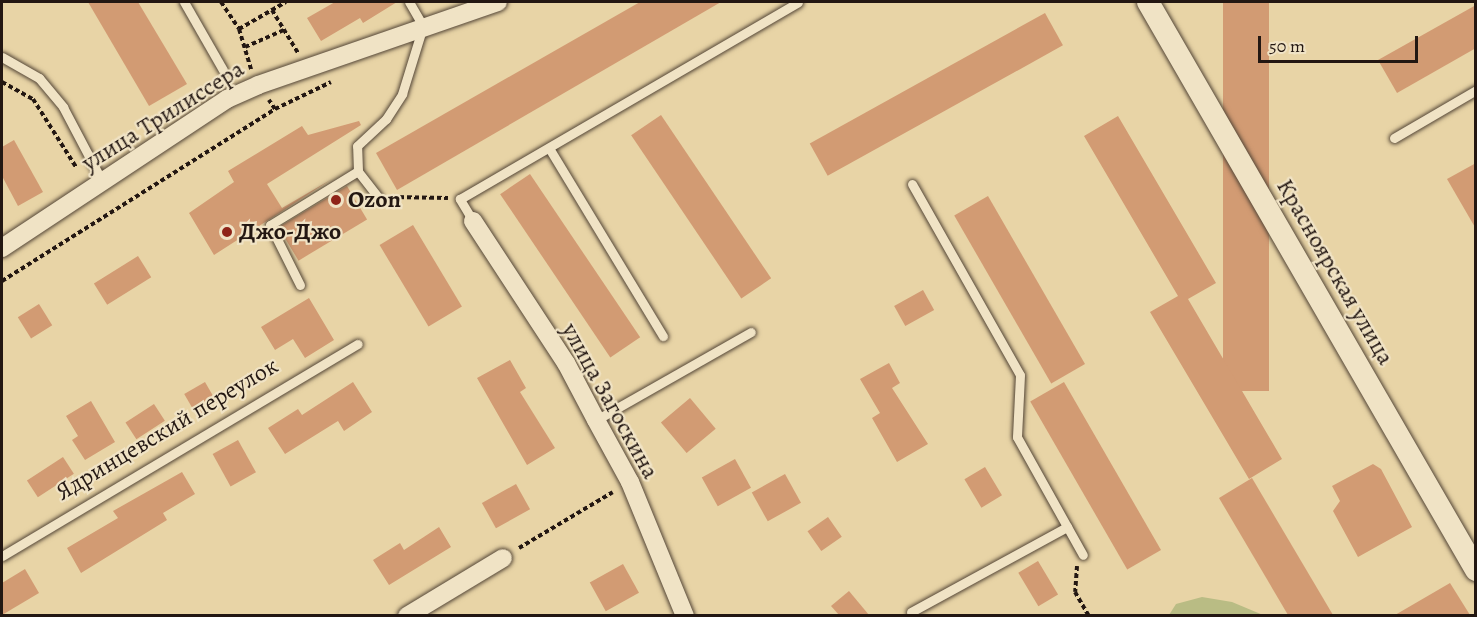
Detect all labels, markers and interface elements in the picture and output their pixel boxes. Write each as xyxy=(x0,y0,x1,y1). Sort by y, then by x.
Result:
scale bar xyxy=(1261,24,1422,62)
text: 50 m xyxy=(1269,34,1305,58)
street label: улица Трилиссера xyxy=(77,55,249,177)
street label: Красноярская улица xyxy=(1270,174,1400,370)
place label: Ozon xyxy=(348,186,401,214)
marker: Ozon xyxy=(329,193,343,207)
place label: Джо-Джо xyxy=(239,218,341,246)
marker: Джо-Джо xyxy=(220,225,234,239)
street label: улица Загоскина xyxy=(555,318,665,484)
street label: Ядринцевский переулок xyxy=(51,351,283,507)

